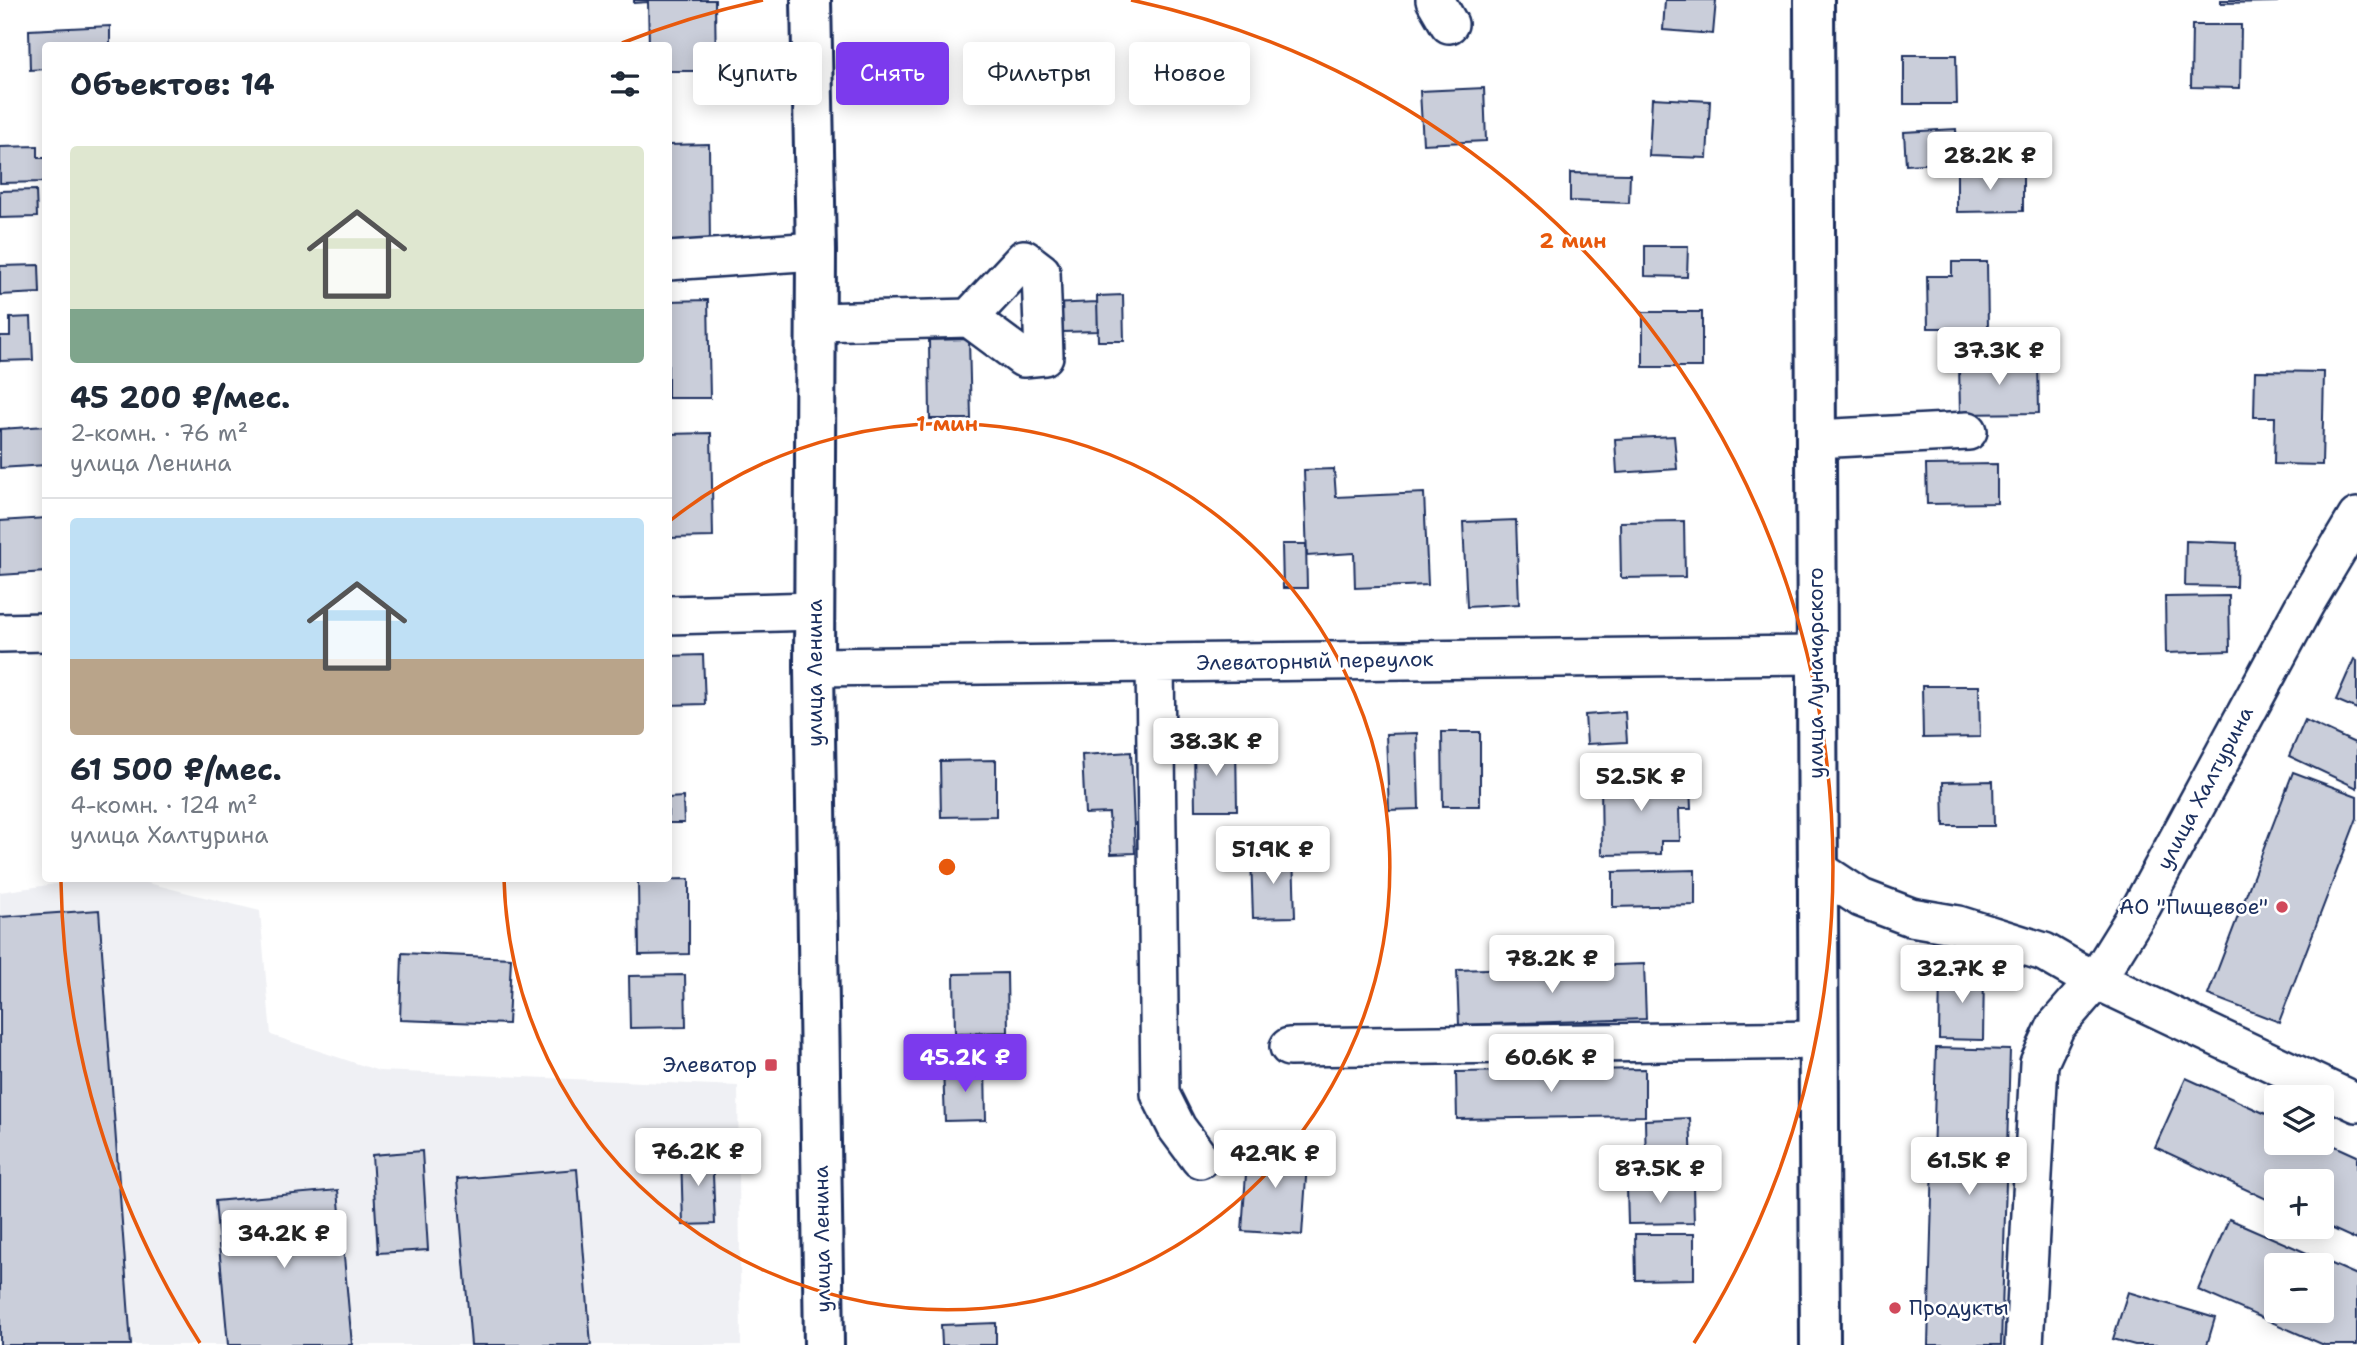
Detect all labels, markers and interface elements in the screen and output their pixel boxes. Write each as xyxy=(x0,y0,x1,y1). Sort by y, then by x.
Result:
chip: Купить xyxy=(693,42,822,105)
chip: Снять xyxy=(836,42,949,105)
chip: Фильтры xyxy=(963,42,1115,105)
chip: Новое xyxy=(1129,42,1250,105)
text: Объектов: 14 xyxy=(70,64,275,105)
icon: filters xyxy=(606,65,644,103)
pin: 28.2K ₽ xyxy=(1925,132,2055,192)
text: 28.2K ₽ xyxy=(1943,140,2037,170)
icon: home xyxy=(294,191,420,317)
text: 2 мин xyxy=(1539,227,1607,255)
pin: 37.3K ₽ xyxy=(1934,328,2064,387)
text: 37.3K ₽ xyxy=(1953,335,2045,365)
text: 45 200 ₽/мес. xyxy=(70,377,290,418)
text: 1 мин xyxy=(916,410,978,438)
text: 2-комн. · 76 m² xyxy=(70,418,248,448)
text: улица Ленина xyxy=(70,448,231,478)
icon: home xyxy=(294,563,420,689)
street label: улица Луначарского xyxy=(1802,567,1830,779)
street label: улица Ленина xyxy=(801,599,829,747)
street label: Элеваторный переулок xyxy=(1196,645,1434,677)
street label: улица Халтурина xyxy=(2150,701,2260,875)
pin: 38.3K ₽ xyxy=(1151,718,1281,778)
text: 38.3K ₽ xyxy=(1169,726,1263,756)
text: 61 500 ₽/мес. xyxy=(70,749,282,790)
pin: 52.5K ₽ xyxy=(1576,754,1706,813)
text: 52.5K ₽ xyxy=(1596,761,1686,791)
text: 4-комн. · 124 m² xyxy=(70,790,258,820)
text: улица Халтурина xyxy=(70,820,269,850)
pin: 51.9K ₽ xyxy=(1208,826,1338,886)
text: 51.9K ₽ xyxy=(1232,834,1314,864)
centre of rings xyxy=(935,855,959,879)
place label: АО "Пищевое" xyxy=(2119,893,2268,921)
marker: АО "Пищевое" xyxy=(2274,899,2290,915)
pin: 78.2K ₽ xyxy=(1487,936,1617,995)
text: 78.2K ₽ xyxy=(1505,943,1599,973)
pin: 32.7K ₽ xyxy=(1897,946,2027,1005)
text: 32.7K ₽ xyxy=(1916,953,2008,983)
pin: 45.2K ₽ xyxy=(900,1034,1030,1094)
pin: 60.6K ₽ xyxy=(1486,1034,1616,1094)
text: 45.2K ₽ xyxy=(919,1042,1011,1072)
text: 60.6K ₽ xyxy=(1505,1042,1597,1072)
place label: Элеватор xyxy=(663,1051,757,1079)
marker: Элеватор xyxy=(763,1057,779,1073)
map controls xyxy=(2264,1085,2334,1323)
button: layers xyxy=(2264,1085,2334,1155)
pin: 76.2K ₽ xyxy=(633,1128,763,1188)
pin: 42.9K ₽ xyxy=(1210,1130,1340,1190)
text: 76.2K ₽ xyxy=(651,1136,745,1166)
text: 42.9K ₽ xyxy=(1230,1138,1320,1168)
pin: 61.5K ₽ xyxy=(1904,1138,2034,1197)
text: 61.5K ₽ xyxy=(1927,1145,2011,1175)
pin: 87.5K ₽ xyxy=(1595,1146,1725,1205)
text: 87.5K ₽ xyxy=(1615,1153,1705,1183)
street label: улица Ленина xyxy=(807,1165,837,1313)
button: + xyxy=(2264,1169,2334,1239)
pin: 34.2K ₽ xyxy=(219,1210,349,1270)
text: 34.2K ₽ xyxy=(238,1218,330,1248)
button: − xyxy=(2264,1253,2334,1323)
place label: Продукты xyxy=(1909,1294,2009,1322)
marker: Продукты xyxy=(1887,1300,1903,1316)

